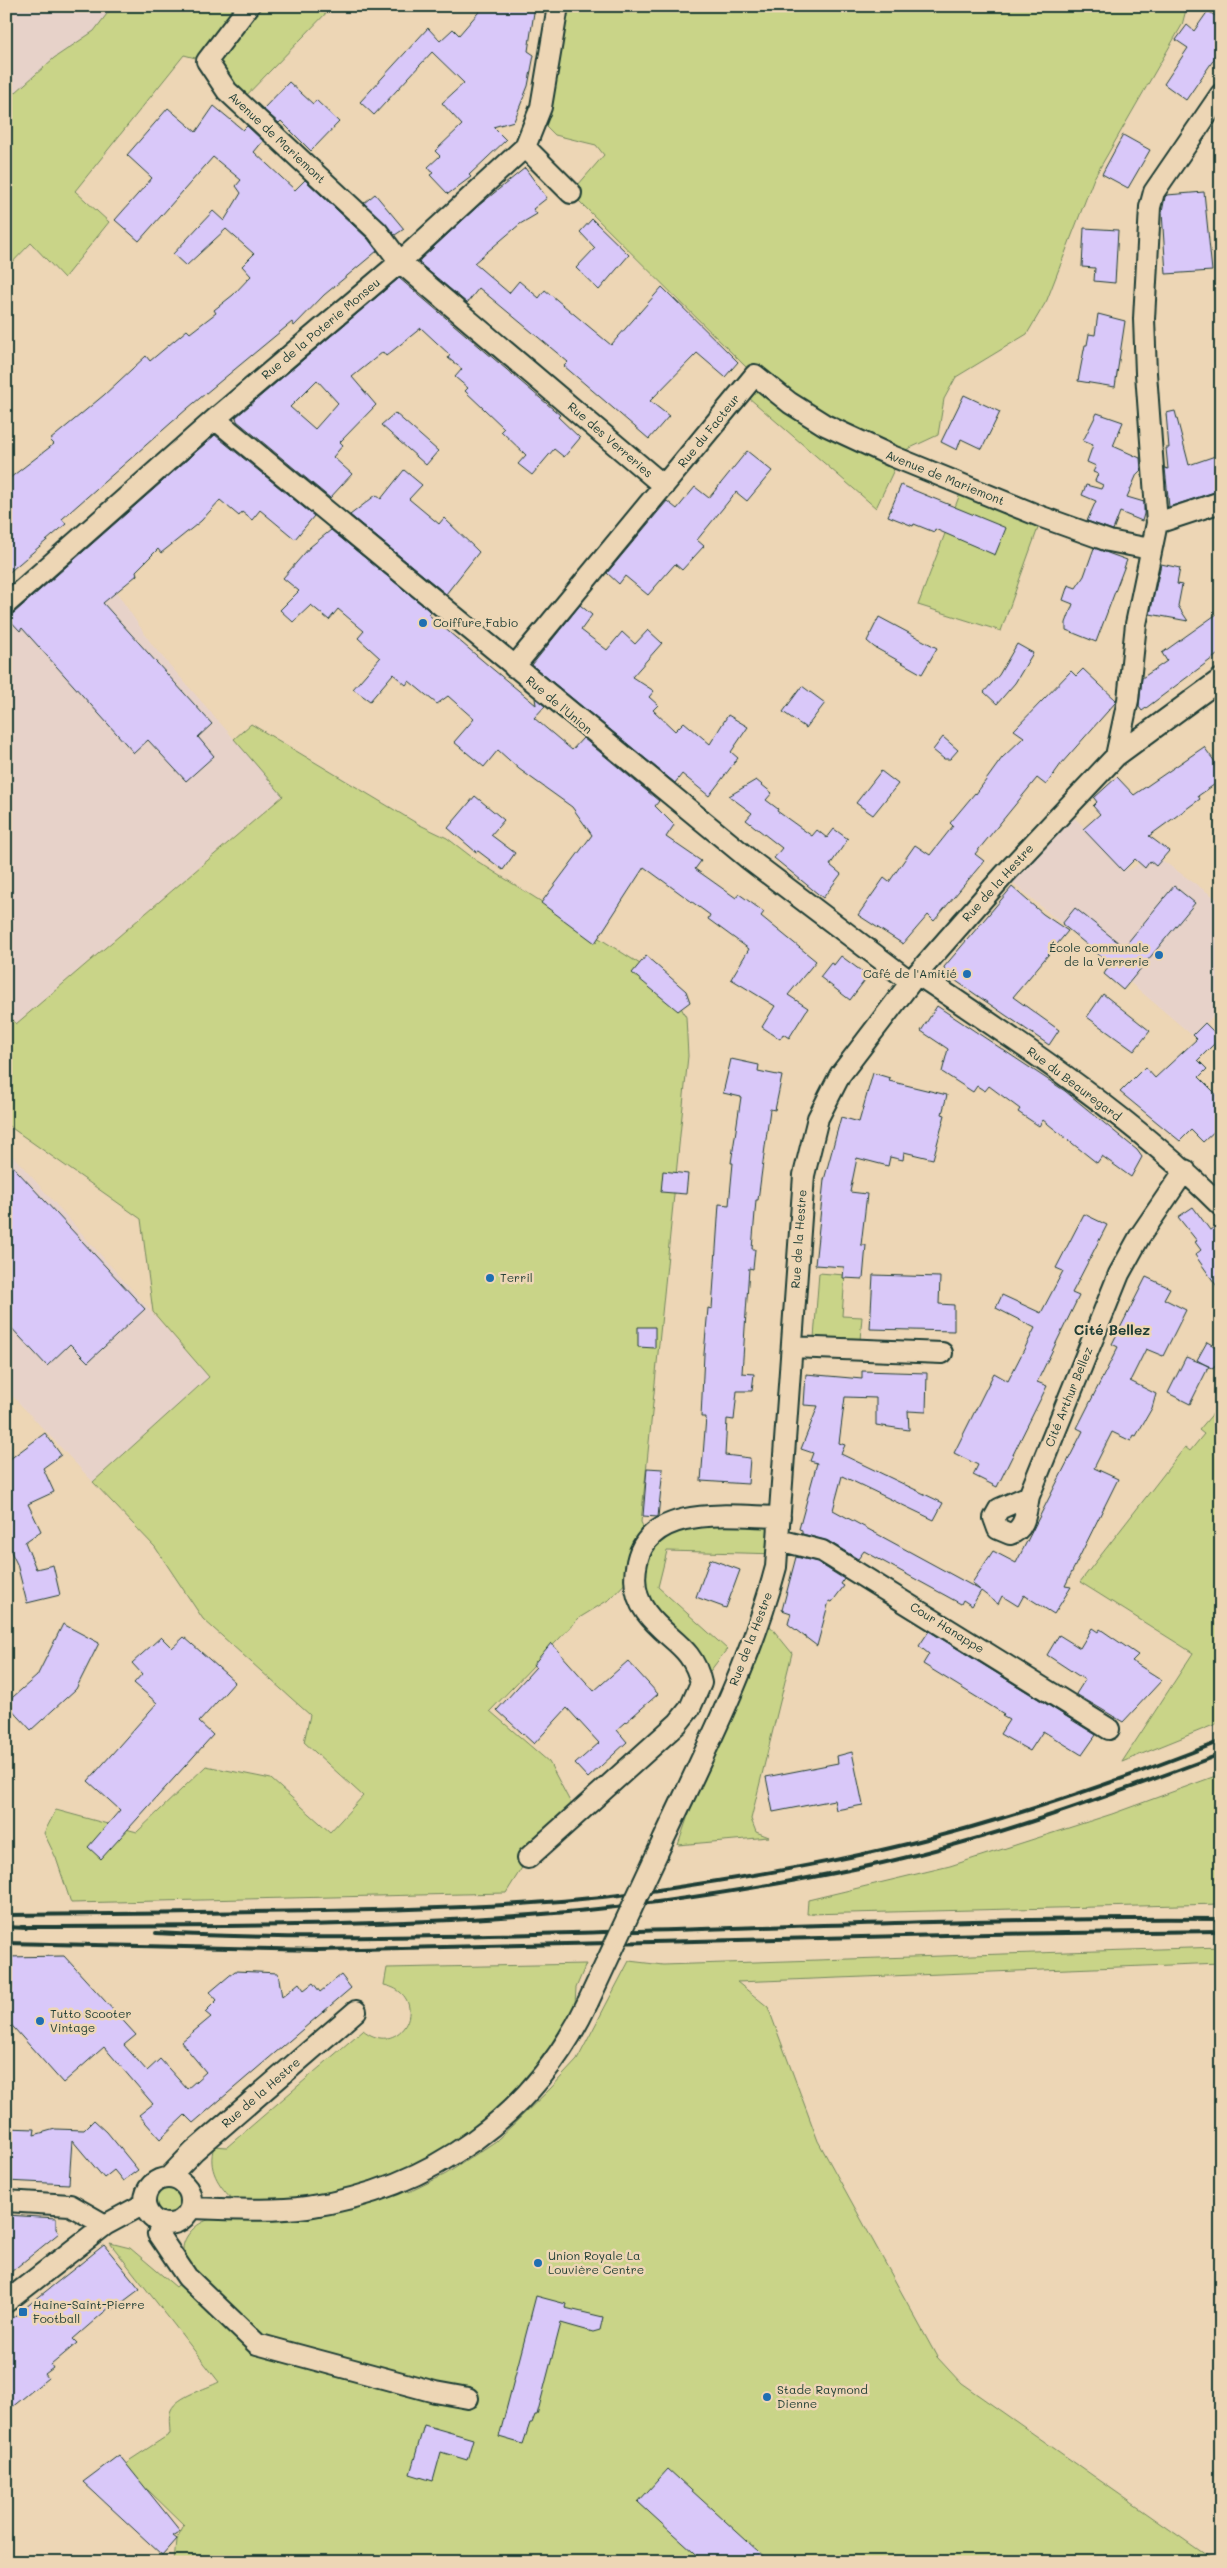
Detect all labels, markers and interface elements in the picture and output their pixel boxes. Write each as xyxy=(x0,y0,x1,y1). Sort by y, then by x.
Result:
street label: Avenue de Mariemont xyxy=(226,88,330,186)
street label: Rue de la Poterie Monseu xyxy=(258,274,383,383)
street label: Rue du Facteur xyxy=(674,390,743,470)
street label: Rue des Verreries xyxy=(565,398,657,481)
street label: Avenue de Mariemont xyxy=(883,446,1007,508)
place label: Coiffure Fabio xyxy=(433,614,518,630)
marker: Coiffure Fabio xyxy=(417,617,429,629)
street label: Rue de l'Union xyxy=(523,672,596,737)
street label: Rue de la Hestre xyxy=(958,840,1036,925)
place label: École communale de la Verrerie xyxy=(1049,939,1149,969)
marker: École communale de la Verrerie xyxy=(1153,949,1165,961)
place label: Café de l'Amitié xyxy=(863,965,957,981)
marker: Café de l'Amitié xyxy=(961,968,973,980)
street label: Rue du Beauregard xyxy=(1024,1043,1125,1124)
street label: Rue de la Hestre xyxy=(787,1189,809,1289)
place label: Terril xyxy=(500,1269,533,1285)
marker: Terril xyxy=(484,1272,496,1284)
district label: Cité Bellez xyxy=(1074,1320,1150,1339)
street label: Cité Arthur Bellez xyxy=(1041,1344,1096,1449)
street label: Rue de la Hestre xyxy=(725,1589,775,1688)
street label: Cour Hanappe xyxy=(907,1598,988,1656)
place label: Tutto Scooter Vintage xyxy=(50,2005,132,2035)
marker: Tutto Scooter Vintage xyxy=(34,2015,46,2027)
street label: Rue de la Hestre xyxy=(218,2054,303,2131)
place label: Union Royale La Louvière Centre xyxy=(548,2247,644,2277)
marker: Union Royale La Louvière Centre xyxy=(532,2257,544,2269)
place label: Haine-Saint-Pierre Football xyxy=(33,2296,145,2326)
marker: Haine-Saint-Pierre Football xyxy=(17,2306,29,2318)
place label: Stade Raymond Dienne xyxy=(777,2381,868,2411)
marker: Stade Raymond Dienne xyxy=(761,2391,773,2403)

